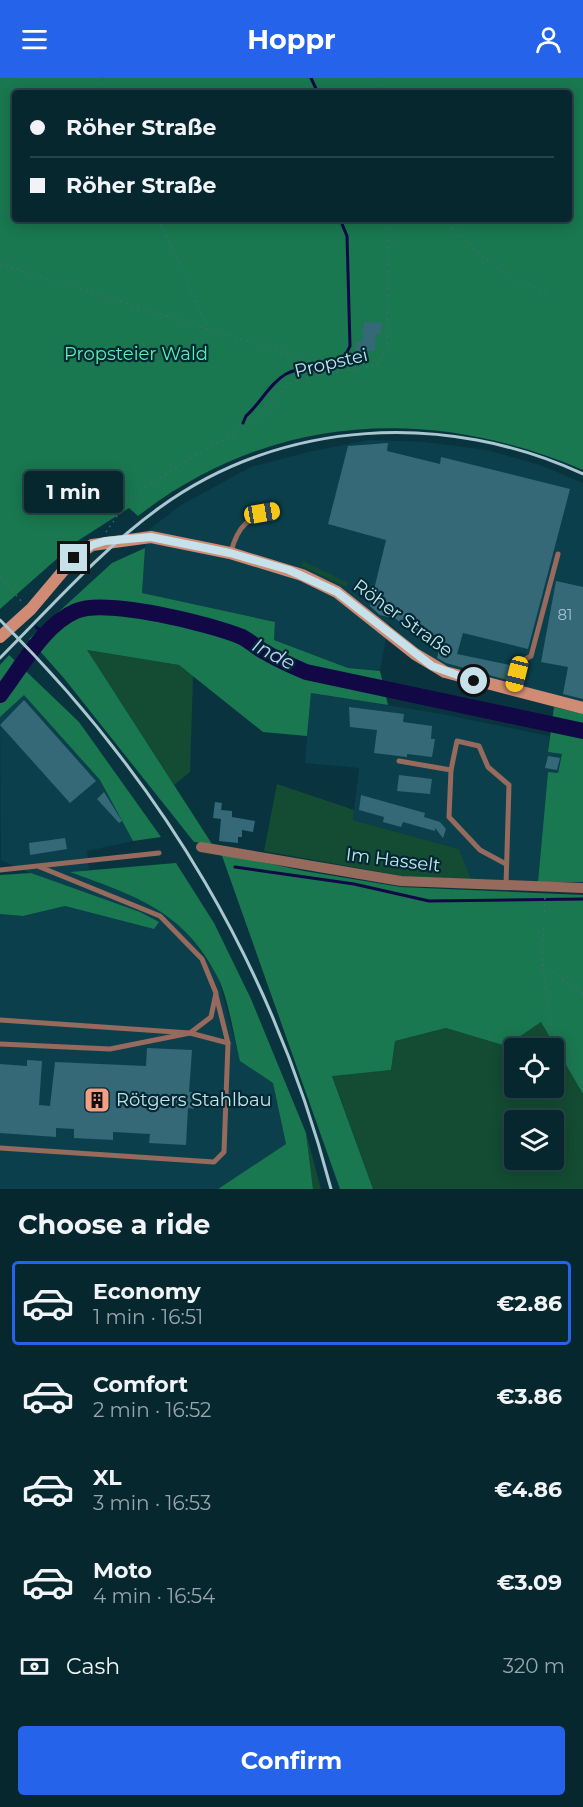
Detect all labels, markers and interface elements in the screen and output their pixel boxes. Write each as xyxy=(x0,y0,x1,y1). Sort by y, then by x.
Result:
icon: menu xyxy=(18,23,51,56)
text: Hoppr xyxy=(247,23,336,56)
icon: person xyxy=(532,23,565,56)
text: Röher Straße xyxy=(66,114,216,141)
text: Röher Straße xyxy=(66,172,216,199)
park label: Propsteier Wald xyxy=(64,343,208,365)
street label: Propstei xyxy=(292,344,370,382)
callout: 1 min xyxy=(25,471,124,513)
text: 1 min xyxy=(46,480,101,504)
car xyxy=(243,501,281,525)
route end xyxy=(60,544,87,571)
street label: Röher Straße xyxy=(349,575,457,662)
house number: 81 xyxy=(558,605,573,624)
water label: Inde xyxy=(248,633,300,675)
car xyxy=(504,654,530,694)
route start xyxy=(460,667,487,694)
street label: Im Hasselt xyxy=(345,843,441,877)
map controls xyxy=(504,1038,564,1170)
button: locate xyxy=(504,1038,564,1098)
building icon: Rötgers Stahlbau xyxy=(82,1085,112,1115)
place label: Rötgers Stahlbau xyxy=(116,1089,272,1111)
button: layers xyxy=(504,1110,564,1170)
text: Choose a ride xyxy=(18,1208,210,1241)
icon: car xyxy=(21,1276,75,1330)
text: Economy xyxy=(93,1278,201,1305)
text: €2.86 xyxy=(497,1290,562,1317)
text: 1 min · 16:51 xyxy=(93,1305,203,1329)
icon: car xyxy=(21,1369,75,1423)
text: Comfort xyxy=(93,1371,188,1398)
text: €3.86 xyxy=(497,1383,562,1410)
text: 2 min · 16:52 xyxy=(93,1398,211,1422)
icon: car xyxy=(21,1462,75,1516)
text: XL xyxy=(93,1464,122,1491)
text: €4.86 xyxy=(494,1476,562,1503)
text: 3 min · 16:53 xyxy=(93,1491,211,1515)
icon: car xyxy=(21,1555,75,1609)
text: Moto xyxy=(93,1557,152,1584)
text: €3.09 xyxy=(497,1569,562,1596)
text: 4 min · 16:54 xyxy=(93,1584,215,1608)
icon: cash xyxy=(18,1650,51,1683)
text: Cash xyxy=(66,1653,120,1680)
text: 320 m xyxy=(503,1654,565,1678)
button: Confirm xyxy=(18,1726,565,1795)

